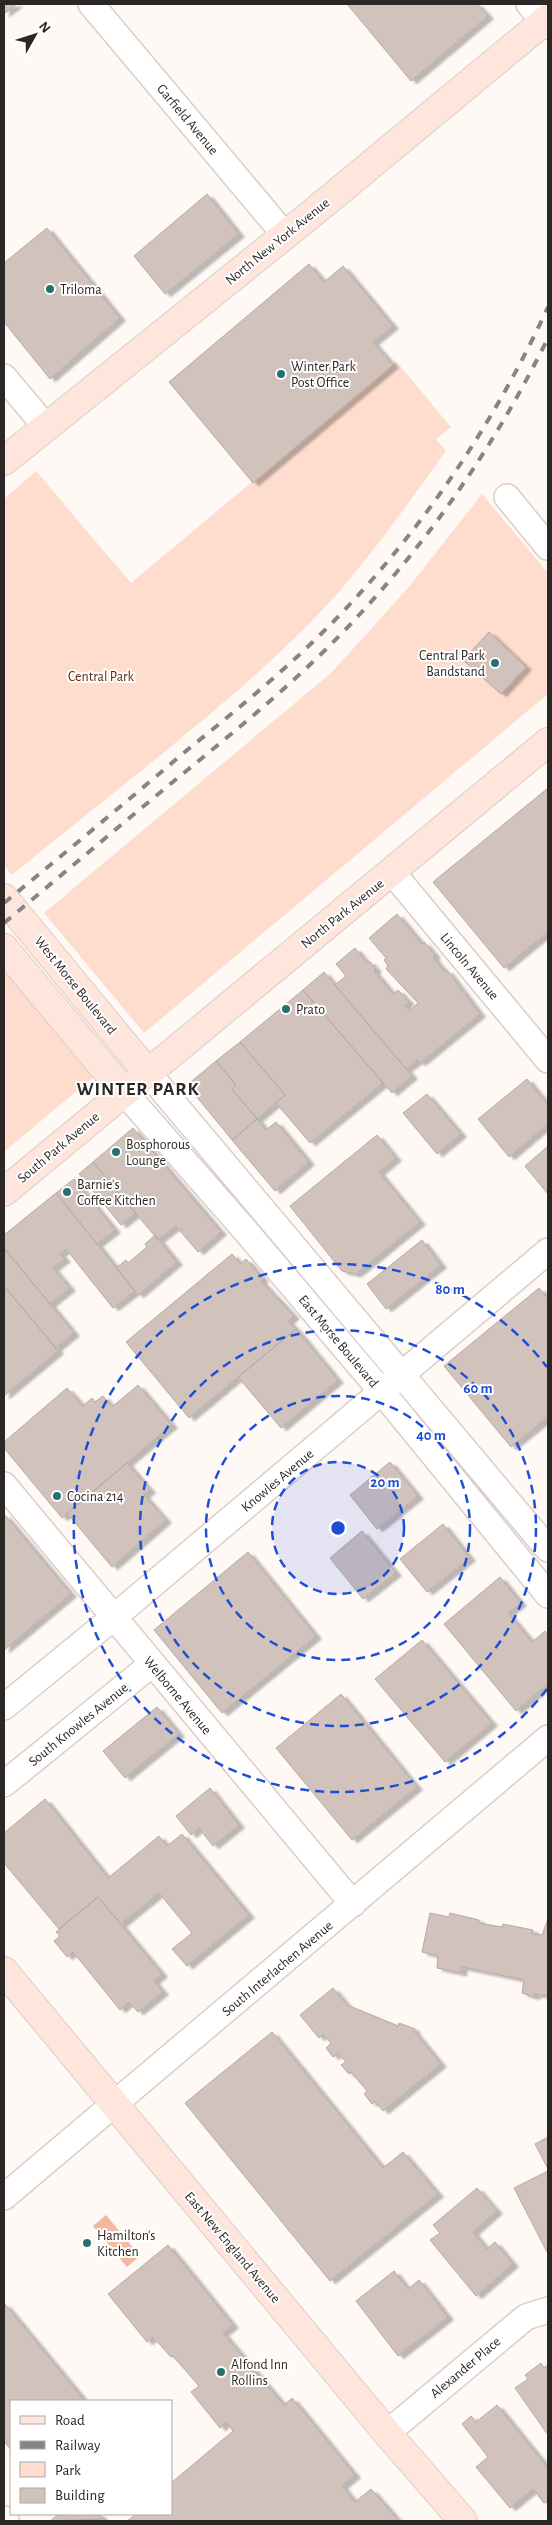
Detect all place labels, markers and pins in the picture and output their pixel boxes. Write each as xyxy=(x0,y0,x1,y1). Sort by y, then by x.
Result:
marker: Triloma xyxy=(44,283,56,295)
place label: Triloma xyxy=(60,283,102,297)
place label: Winter Park Post Office xyxy=(291,360,356,390)
marker: Winter Park Post Office xyxy=(275,368,287,380)
place label: Central Park Bandstand xyxy=(419,649,486,679)
marker: Central Park Bandstand xyxy=(489,657,501,669)
marker: Prato xyxy=(280,1003,292,1015)
place label: Prato xyxy=(296,1003,325,1017)
place label: Bosphorous Lounge xyxy=(126,1138,190,1168)
marker: Bosphorous Lounge xyxy=(110,1146,122,1158)
place label: Barnie's Coffee Kitchen xyxy=(77,1178,156,1208)
marker: Barnie's Coffee Kitchen xyxy=(61,1186,73,1198)
marker: Cocina 214 xyxy=(51,1490,63,1502)
place label: Cocina 214 xyxy=(67,1490,124,1504)
centre of rings xyxy=(329,1519,347,1537)
place label: Hamilton's Kitchen xyxy=(97,2229,156,2259)
marker: Hamilton's Kitchen xyxy=(81,2237,93,2249)
place label: Alfond Inn Rollins xyxy=(231,2358,288,2388)
marker: Alfond Inn Rollins xyxy=(215,2366,227,2378)

